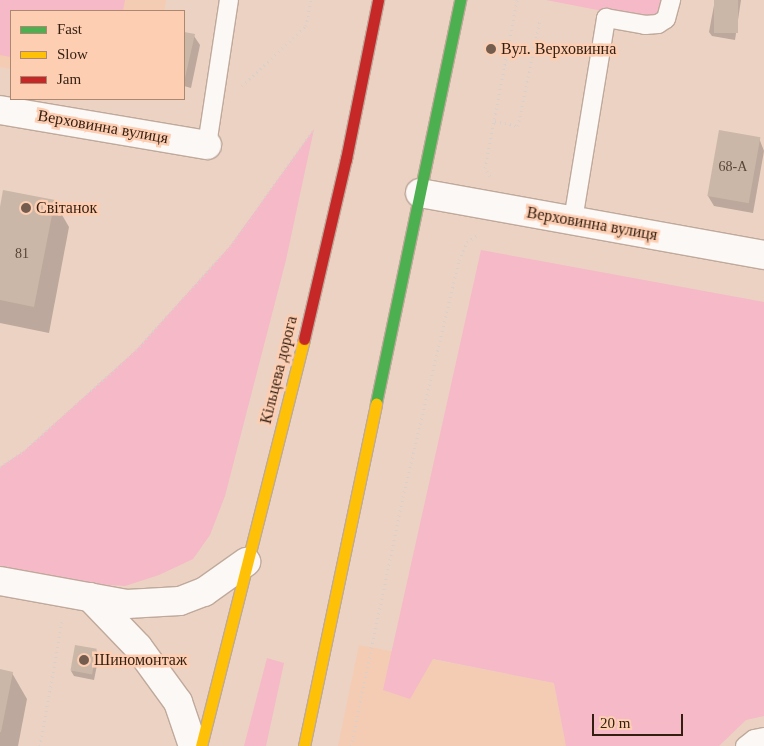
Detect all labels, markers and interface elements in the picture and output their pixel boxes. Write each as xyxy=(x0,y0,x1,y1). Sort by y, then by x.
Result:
legend xyxy=(10,10,185,100)
text: Fast xyxy=(57,21,82,37)
place label: Вул. Верховинна xyxy=(501,39,616,59)
marker: Вул. Верховинна xyxy=(485,43,497,55)
text: Slow xyxy=(57,46,88,62)
text: Jam xyxy=(57,71,81,87)
street label: Верховинна вулиця xyxy=(36,106,170,148)
house number: 68-А xyxy=(719,159,747,175)
place label: Світанок xyxy=(36,198,97,218)
marker: Світанок xyxy=(20,202,32,214)
street label: Верховинна вулиця xyxy=(525,203,659,245)
house number: 81 xyxy=(15,246,29,262)
street label: Кільцева дорога xyxy=(256,314,302,426)
place label: Шиномонтаж xyxy=(94,650,187,670)
marker: Шиномонтаж xyxy=(78,654,90,666)
scale bar xyxy=(594,704,685,736)
text: 20 m xyxy=(600,715,630,731)

